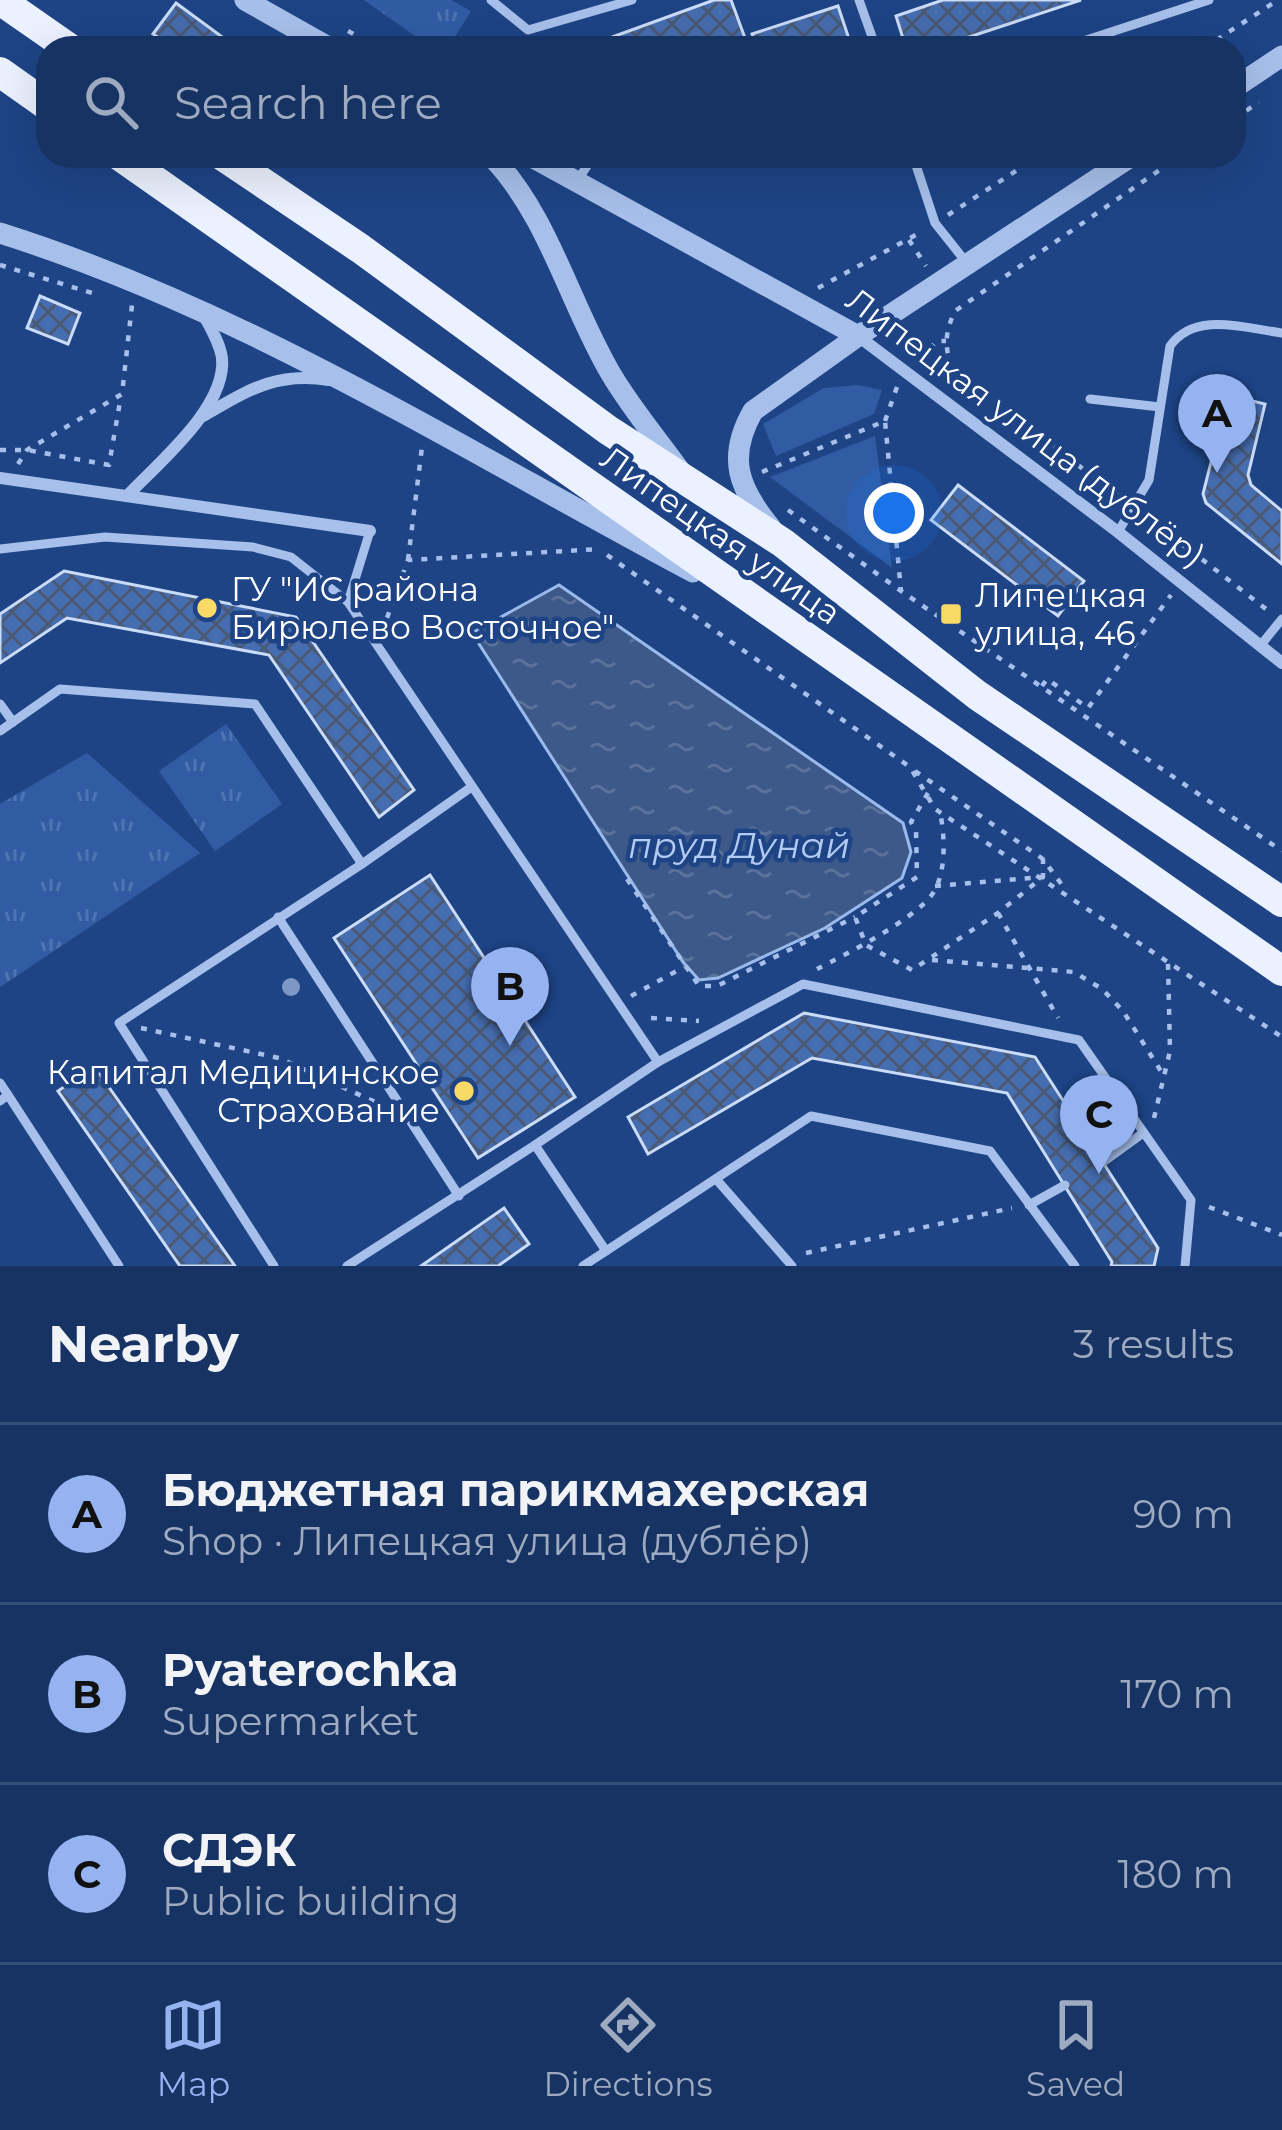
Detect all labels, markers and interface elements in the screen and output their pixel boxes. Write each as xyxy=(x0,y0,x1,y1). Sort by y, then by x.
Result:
search box xyxy=(36,36,1246,168)
icon: search xyxy=(78,69,144,135)
text: Search here xyxy=(174,75,442,130)
street label: Липецкая улица (дублёр) xyxy=(839,279,1213,575)
pin: A xyxy=(1178,374,1256,473)
street label: Липецкая улица xyxy=(593,437,849,633)
your location xyxy=(864,483,924,543)
place label: ГУ "ИС района Бирюлево Восточное" xyxy=(231,569,614,647)
place label: Липецкая улица, 46 xyxy=(974,575,1147,653)
marker: ГУ "ИС района Бирюлево Восточное" xyxy=(194,595,220,621)
marker: Липецкая улица, 46 xyxy=(938,601,964,627)
water label: пруд Дунай xyxy=(628,823,850,867)
pin: B xyxy=(471,947,549,1046)
place label: Капитал Медицинское Страхование xyxy=(47,1052,440,1130)
pin: C xyxy=(1060,1075,1138,1174)
marker: Капитал Медицинское Страхование xyxy=(451,1078,477,1104)
text: Nearby xyxy=(48,1313,239,1375)
text: 3 results xyxy=(1073,1320,1234,1368)
text: Бюджетная парикмахерская xyxy=(162,1462,870,1517)
text: A xyxy=(72,1490,102,1538)
text: 90 m xyxy=(1133,1490,1234,1538)
text: Shop · Липецкая улица (дублёр) xyxy=(162,1517,812,1565)
text: Pyaterochka xyxy=(162,1642,459,1697)
text: B xyxy=(72,1670,102,1718)
text: 170 m xyxy=(1120,1670,1234,1718)
text: Supermarket xyxy=(162,1697,419,1745)
text: СДЭК xyxy=(162,1822,297,1877)
text: C xyxy=(73,1850,101,1898)
text: 180 m xyxy=(1118,1850,1234,1898)
text: Public building xyxy=(162,1877,459,1925)
tab: Map xyxy=(157,1992,230,2104)
tab: Directions xyxy=(544,1992,713,2104)
tab: Saved xyxy=(1026,1992,1125,2104)

